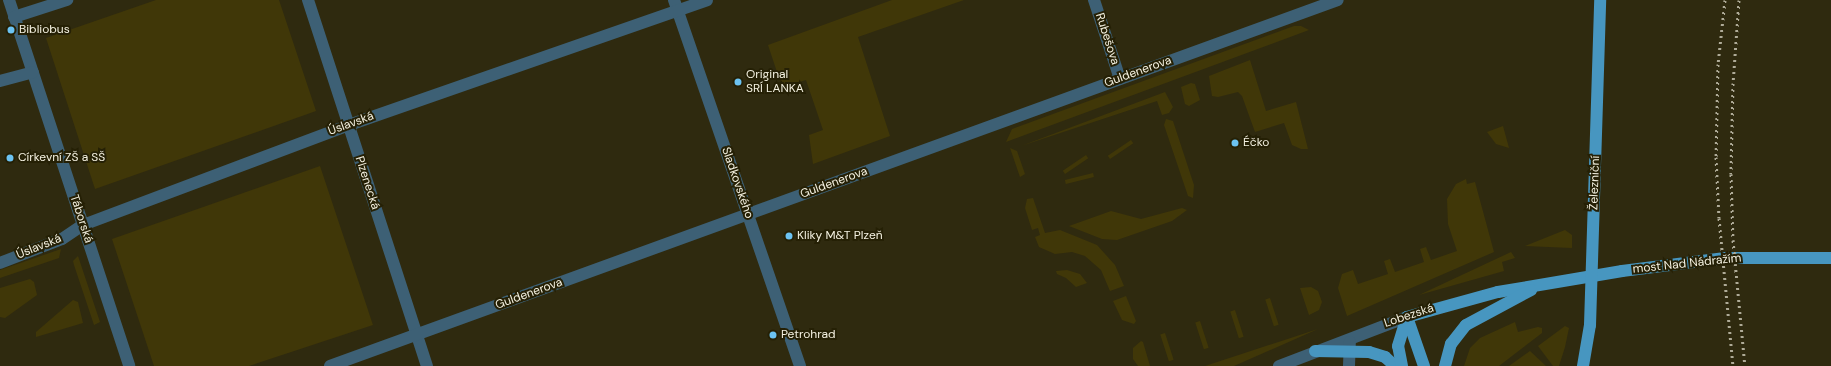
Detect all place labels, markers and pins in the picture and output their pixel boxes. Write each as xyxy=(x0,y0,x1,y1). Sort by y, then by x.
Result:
place label: Bibliobus xyxy=(19,23,70,37)
marker: Bibliobus xyxy=(6,25,16,35)
place label: Original SRÍ LANKA xyxy=(746,68,804,96)
marker: Original SRÍ LANKA xyxy=(733,77,743,87)
place label: Éčko xyxy=(1243,136,1269,150)
marker: Éčko xyxy=(1230,138,1240,148)
place label: Církevní ZŠ a SŠ xyxy=(18,151,105,165)
marker: Církevní ZŠ a SŠ xyxy=(5,153,15,163)
place label: Kliky M&T Plzeň xyxy=(797,229,883,243)
marker: Kliky M&T Plzeň xyxy=(784,231,794,241)
place label: Petrohrad xyxy=(781,328,836,342)
marker: Petrohrad xyxy=(768,330,778,340)

